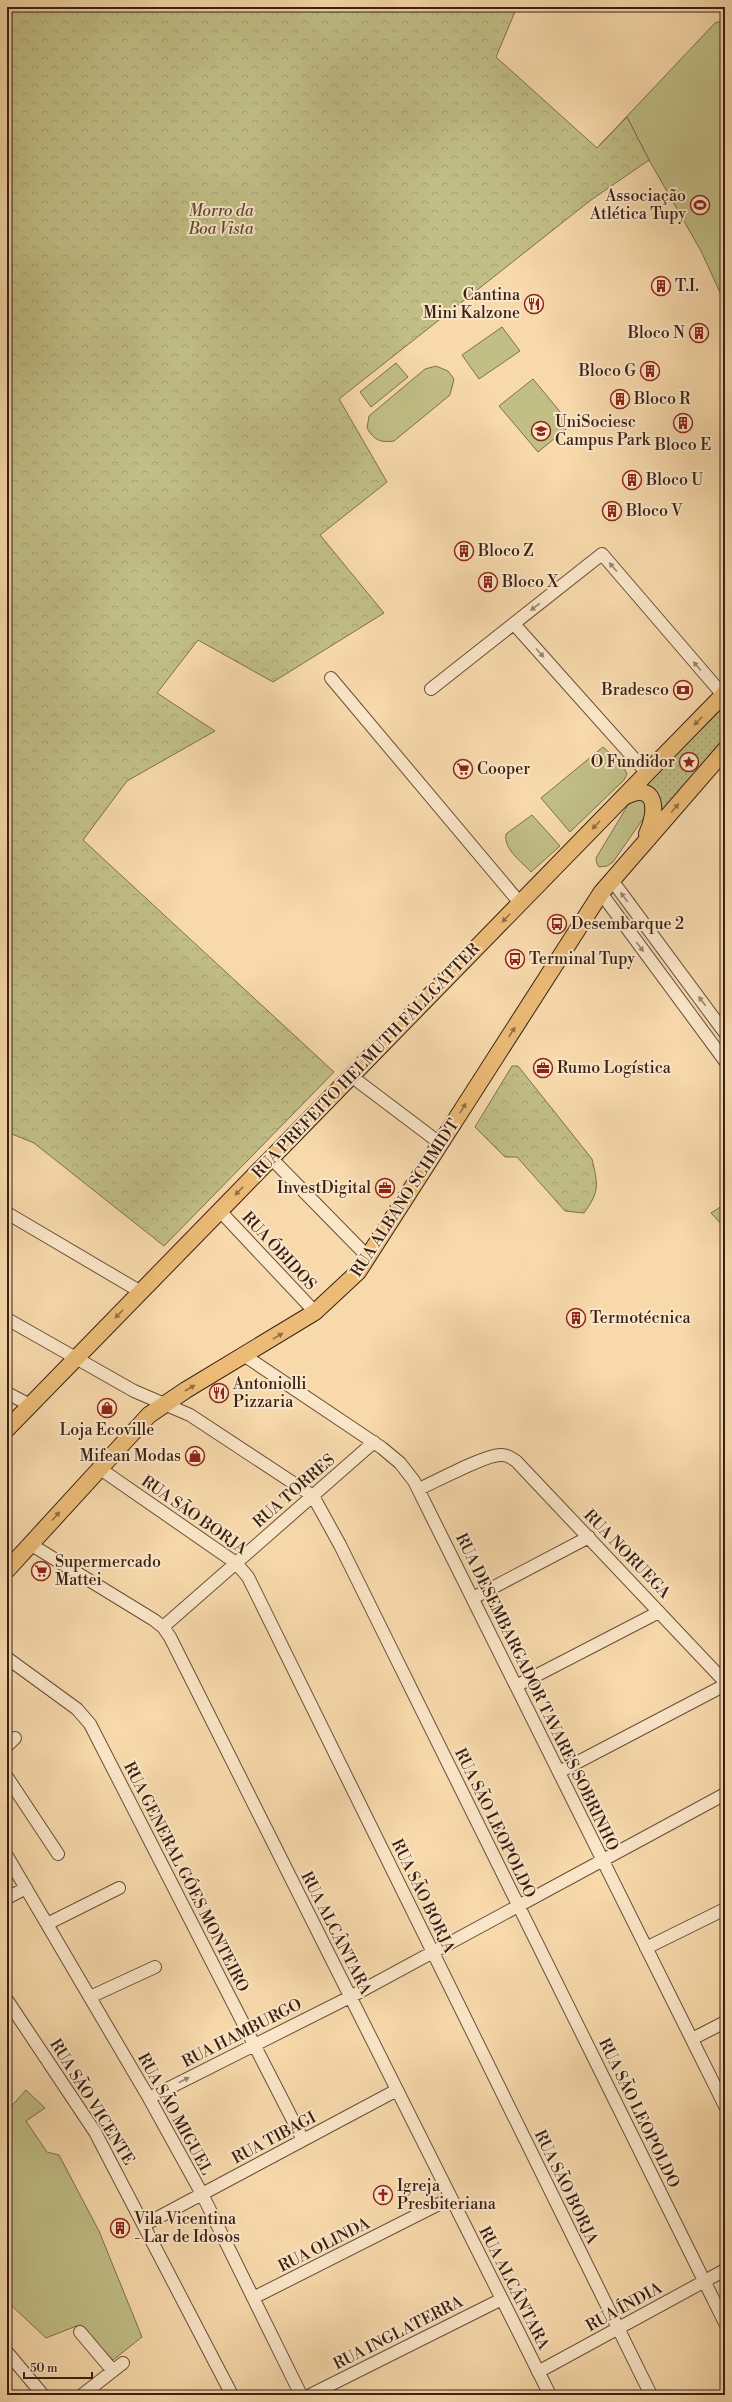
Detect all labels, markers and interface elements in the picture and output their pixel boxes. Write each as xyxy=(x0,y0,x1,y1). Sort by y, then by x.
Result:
place label: Associação Atlética Tupy xyxy=(589,186,686,224)
sports icon: Associação Atlética Tupy xyxy=(689,194,711,216)
park label: Morro da Boa Vista xyxy=(187,201,254,239)
building icon: T.I. xyxy=(650,275,672,297)
place label: T.I. xyxy=(675,276,699,296)
place label: Cantina Mini Kalzone xyxy=(423,285,521,323)
restaurant icon: Cantina Mini Kalzone xyxy=(523,293,545,315)
building icon: Bloco N xyxy=(688,322,710,344)
place label: Bloco N xyxy=(627,323,685,343)
building icon: Bloco G xyxy=(639,360,661,382)
place label: Bloco G xyxy=(578,361,636,381)
building icon: Bloco R xyxy=(609,388,631,410)
place label: Bloco R xyxy=(633,389,691,409)
place label: UniSociesc Campus Park xyxy=(555,412,652,450)
building icon: Bloco E xyxy=(672,412,694,434)
school or university icon: UniSociesc Campus Park xyxy=(530,420,552,442)
place label: Bloco E xyxy=(654,435,711,455)
building icon: Bloco U xyxy=(621,469,643,491)
place label: Bloco U xyxy=(645,470,703,490)
building icon: Bloco V xyxy=(601,500,623,522)
place label: Bloco V xyxy=(625,501,683,521)
building icon: Bloco Z xyxy=(453,540,475,562)
place label: Bloco Z xyxy=(477,541,534,561)
one-way arrow xyxy=(608,562,617,572)
building icon: Bloco X xyxy=(477,571,499,593)
place label: Bloco X xyxy=(501,572,559,592)
one-way arrow xyxy=(530,603,541,611)
one-way arrow xyxy=(535,647,544,658)
one-way arrow xyxy=(693,660,702,671)
bank icon: Bradesco xyxy=(672,679,694,701)
place label: Bradesco xyxy=(601,680,669,700)
one-way arrow xyxy=(693,716,703,726)
place icon: O Fundidor xyxy=(678,751,700,773)
place label: O Fundidor xyxy=(591,752,675,772)
supermarket icon: Cooper xyxy=(452,758,474,780)
place label: Cooper xyxy=(477,759,530,779)
one-way arrow xyxy=(670,803,679,813)
one-way arrow xyxy=(592,820,601,830)
one-way arrow xyxy=(621,892,629,902)
one-way arrow xyxy=(501,913,511,923)
bus stop icon: Desembarque 2 xyxy=(546,913,568,935)
place label: Desembarque 2 xyxy=(571,914,684,934)
street label: RUA PREFEITO HELMUTH FALLGATTER xyxy=(248,939,485,1183)
one-way arrow xyxy=(636,941,645,952)
bus stop icon: Terminal Tupy xyxy=(504,948,526,970)
place label: Terminal Tupy xyxy=(529,949,635,969)
one-way arrow xyxy=(698,996,706,1007)
one-way arrow xyxy=(508,1026,515,1038)
office icon: Rumo Logística xyxy=(532,1057,554,1079)
place label: Rumo Logística xyxy=(557,1058,672,1078)
one-way arrow xyxy=(460,1102,467,1114)
street label: RUA ALBANO SCHMIDT xyxy=(347,1115,463,1281)
office icon: InvestDigital xyxy=(374,1177,396,1199)
place label: InvestDigital xyxy=(277,1178,371,1198)
one-way arrow xyxy=(234,1186,244,1196)
street label: RUA ÓBIDOS xyxy=(238,1206,322,1294)
building icon: Termotécnica xyxy=(565,1307,587,1329)
place label: Termotécnica xyxy=(590,1308,692,1328)
one-way arrow xyxy=(114,1309,124,1319)
one-way arrow xyxy=(273,1332,283,1340)
place label: Antoniolli Pizzaria xyxy=(232,1374,307,1412)
restaurant icon: Antoniolli Pizzaria xyxy=(208,1382,230,1404)
one-way arrow xyxy=(184,1384,196,1391)
shop icon: Loja Ecoville xyxy=(96,1397,118,1419)
place label: Loja Ecoville xyxy=(60,1420,154,1440)
shop icon: Mifean Modas xyxy=(184,1445,206,1467)
place label: Mifean Modas xyxy=(80,1446,181,1466)
street label: RUA TORRES xyxy=(249,1450,339,1532)
street label: RUA SÃO BORJA xyxy=(137,1469,253,1559)
street label: RUA NORUEGA xyxy=(580,1505,675,1603)
one-way arrow xyxy=(52,1510,61,1521)
street label: RUA DESEMBARGADOR TAVARES SOBRINHO xyxy=(451,1530,623,1854)
place label: Supermercado Mattei xyxy=(55,1552,161,1590)
supermarket icon: Supermercado Mattei xyxy=(30,1560,52,1582)
street label: RUA SÃO LEOPOLDO xyxy=(450,1744,543,1901)
street label: RUA GENERAL GÓES MONTEIRO xyxy=(119,1758,255,1995)
street label: RUA SÃO BORJA xyxy=(387,1834,462,1957)
street label: RUA ALCÂNTARA xyxy=(296,1867,378,1999)
street label: RUA HAMBURGO xyxy=(179,1994,305,2072)
street label: RUA SÃO VICENTE xyxy=(45,2034,141,2169)
street label: RUA SÃO LEOPOLDO xyxy=(594,2034,687,2191)
street label: RUA SÃO MIGUEL xyxy=(133,2048,220,2179)
one-way arrow xyxy=(178,2077,189,2084)
street label: RUA TIBAGI xyxy=(229,2108,319,2168)
street label: RUA SÃO BORJA xyxy=(530,2125,605,2248)
place label: Igreja Presbiteriana xyxy=(397,2176,497,2214)
church icon: Igreja Presbiteriana xyxy=(372,2184,394,2206)
place label: Vila Vicentina - Lar de Idosos xyxy=(133,2209,240,2247)
street label: RUA OLINDA xyxy=(275,2213,374,2277)
building icon: Vila Vicentina - Lar de Idosos xyxy=(109,2217,131,2239)
street label: RUA ALCÂNTARA xyxy=(474,2222,556,2354)
street label: RUA ÍNDIA xyxy=(582,2276,666,2336)
street label: RUA INGLATERRA xyxy=(330,2291,467,2374)
scale bar xyxy=(24,2354,92,2380)
text: 50 m xyxy=(30,2361,58,2376)

